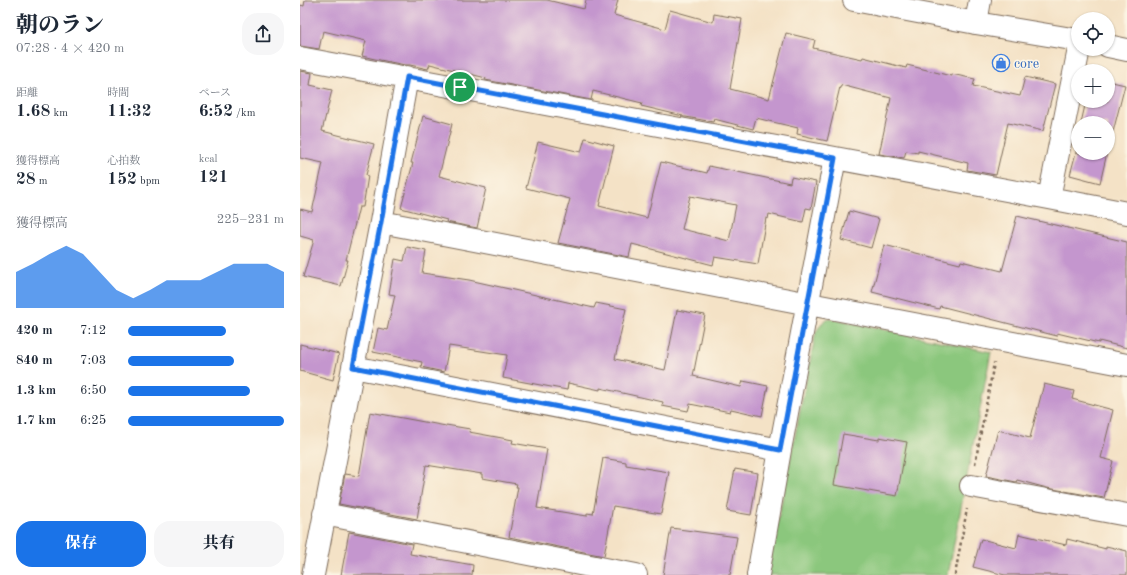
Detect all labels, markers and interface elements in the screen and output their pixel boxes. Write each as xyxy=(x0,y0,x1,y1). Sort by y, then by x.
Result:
map controls xyxy=(1071,12,1115,160)
button: locate xyxy=(1071,12,1115,56)
button: share xyxy=(242,13,284,55)
text: 朝のラン xyxy=(16,15,104,37)
text: 07:28 · 4 × 420 m xyxy=(16,42,124,55)
shop icon: core xyxy=(991,53,1011,73)
place label: core xyxy=(1014,57,1039,71)
button: + xyxy=(1071,64,1115,108)
pin xyxy=(443,70,477,104)
icon: arrive xyxy=(449,76,471,98)
text: 距離 xyxy=(16,88,38,99)
text: 時間 xyxy=(107,88,129,99)
text: ペース xyxy=(199,88,231,99)
text: 1.68 xyxy=(16,103,50,120)
text: 11:32 xyxy=(107,103,152,120)
text: 6:52 xyxy=(199,103,233,120)
text: km xyxy=(50,108,68,119)
text: /km xyxy=(233,108,255,119)
button: − xyxy=(1071,116,1115,160)
text: kcal xyxy=(199,154,218,165)
text: 獲得標高 xyxy=(16,156,60,167)
text: 心拍数 xyxy=(107,156,140,167)
text: 121 xyxy=(199,169,228,186)
text: 28 xyxy=(16,171,36,188)
text: 152 xyxy=(107,171,137,188)
text: m xyxy=(36,176,48,187)
text: bpm xyxy=(137,176,160,187)
text: 225–231 m xyxy=(217,213,284,226)
text: 獲得標高 xyxy=(16,217,68,230)
text: 420 m xyxy=(16,324,53,337)
text: 7:12 xyxy=(80,324,106,337)
text: 840 m xyxy=(16,354,53,367)
text: 7:03 xyxy=(80,354,106,367)
text: 1.3 km xyxy=(16,384,56,397)
text: 6:50 xyxy=(80,384,106,397)
text: 1.7 km xyxy=(16,414,56,427)
text: 6:25 xyxy=(80,414,106,427)
button: 保存 xyxy=(16,521,146,567)
button: 共有 xyxy=(154,521,284,567)

